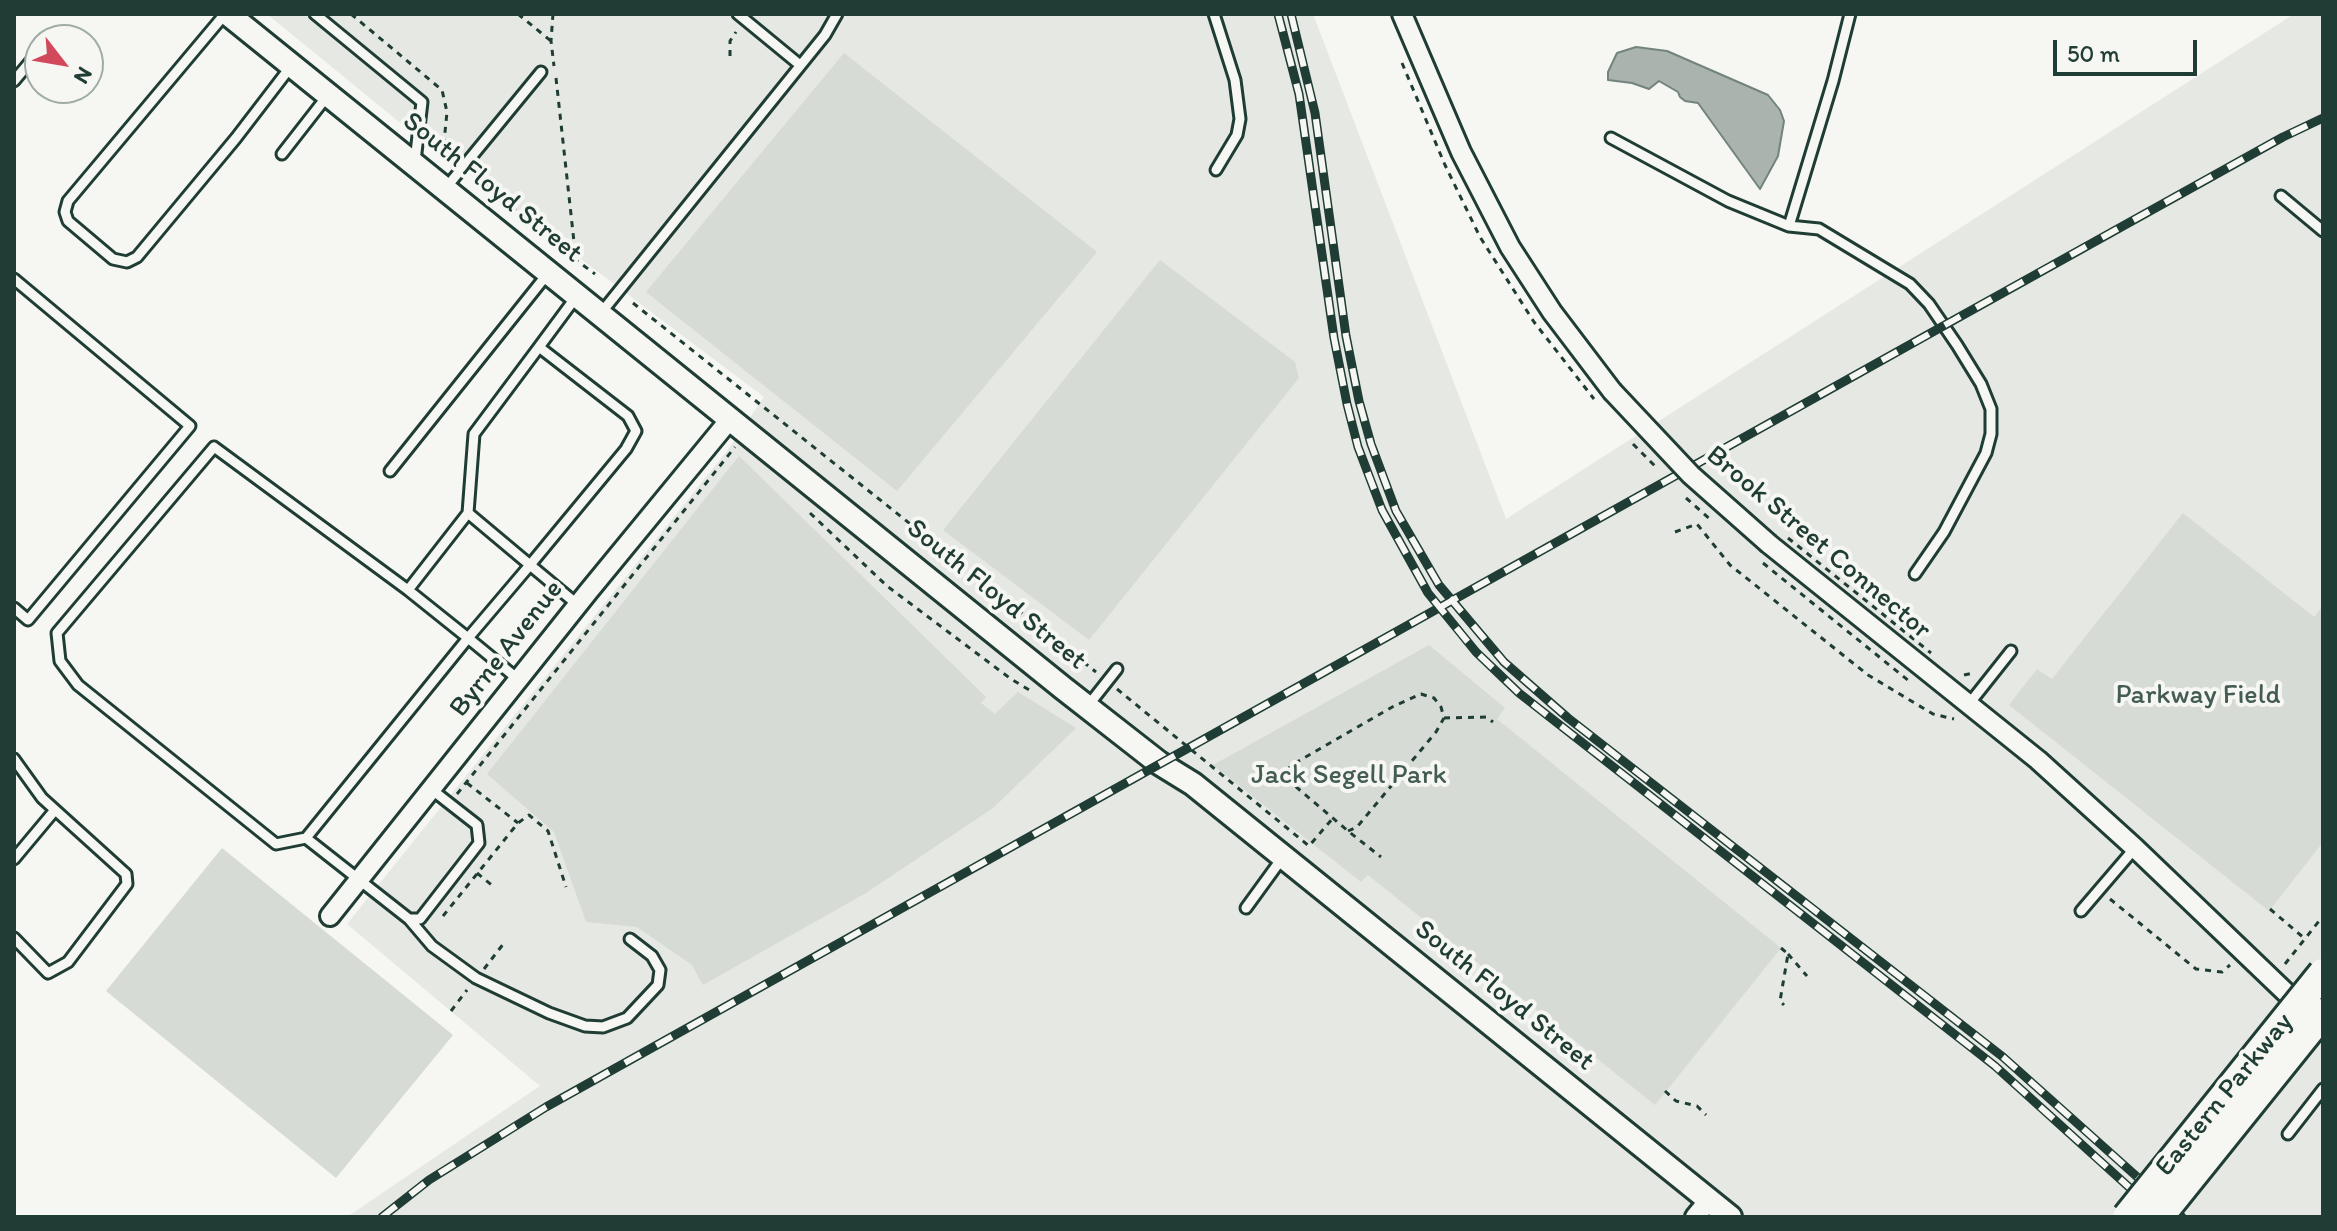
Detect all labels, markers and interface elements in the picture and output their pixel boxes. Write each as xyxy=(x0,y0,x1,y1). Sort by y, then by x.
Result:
north arrow xyxy=(24,24,104,104)
scale bar xyxy=(2057,24,2201,74)
text: 50 m xyxy=(2067,39,2120,68)
text: N xyxy=(68,62,99,89)
street label: South Floyd Street xyxy=(395,105,589,271)
street label: Brook Street Connector xyxy=(1699,439,1937,647)
street label: South Floyd Street xyxy=(899,512,1093,678)
street label: Byrne Avenue xyxy=(443,574,571,724)
park label: Parkway Field xyxy=(2115,679,2281,713)
park label: Jack Segell Park xyxy=(1251,759,1447,793)
street label: South Floyd Street xyxy=(1407,913,1601,1079)
street label: Eastern Parkway xyxy=(2149,1006,2301,1184)

